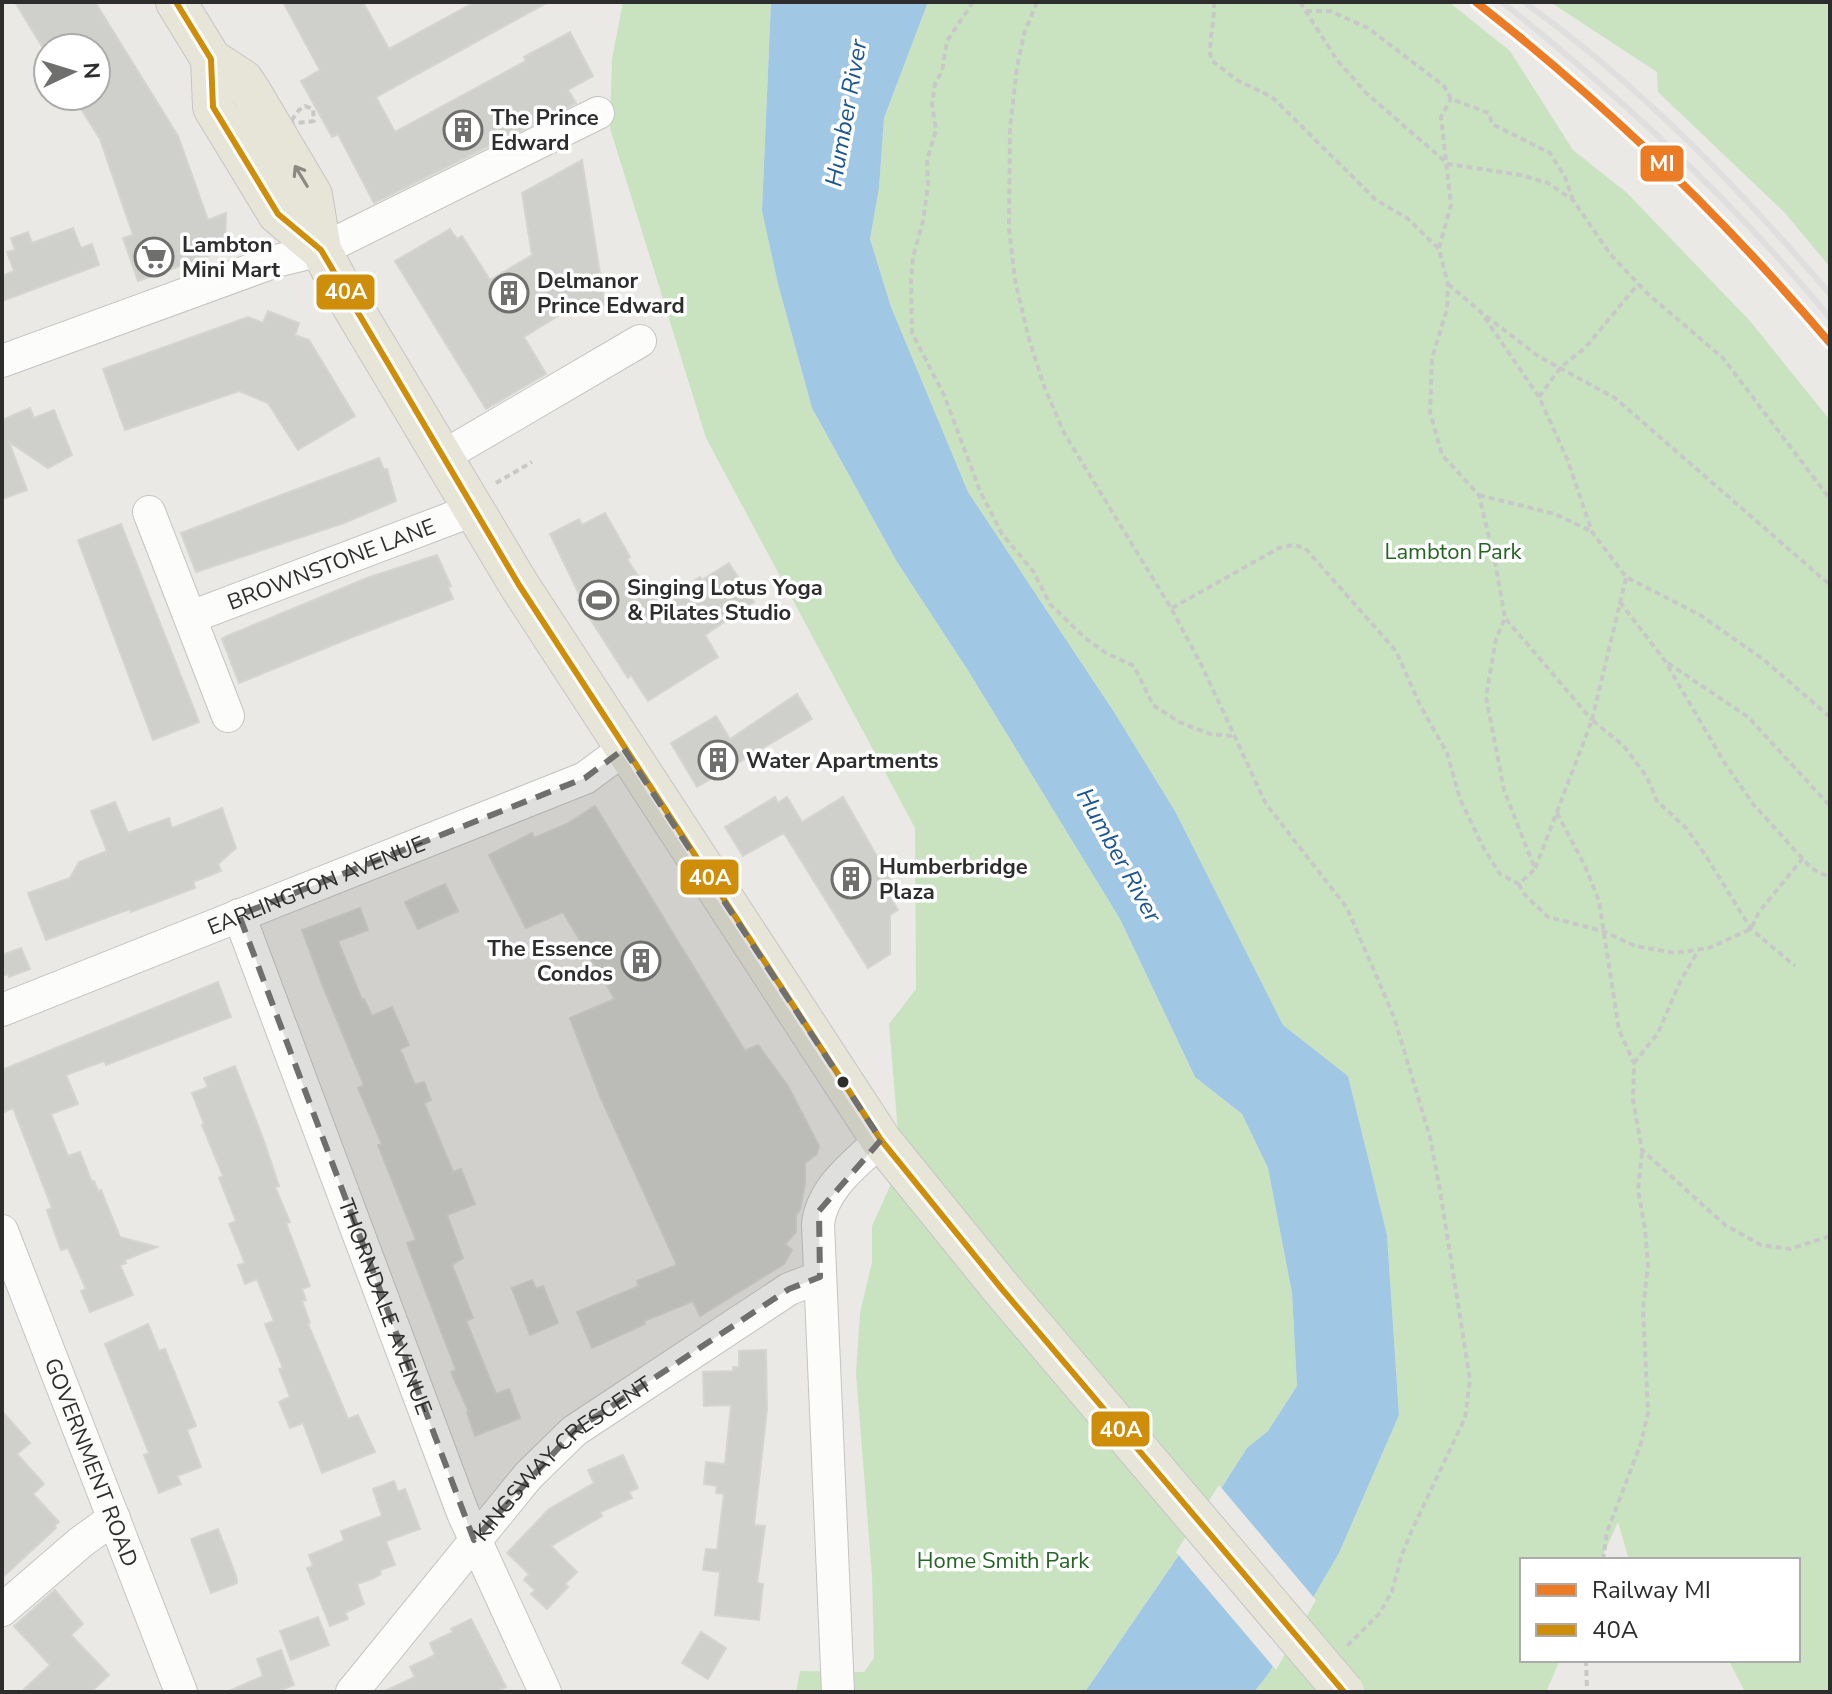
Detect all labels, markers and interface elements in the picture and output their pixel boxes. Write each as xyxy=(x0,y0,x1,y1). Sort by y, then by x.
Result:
north arrow xyxy=(32,32,112,112)
water label: Humber River xyxy=(817,35,875,189)
text: N xyxy=(75,61,106,80)
place label: The Prince Edward xyxy=(491,103,599,158)
building icon: The Prince Edward xyxy=(442,109,484,151)
line badge: MI xyxy=(1639,144,1685,183)
text: MI xyxy=(1649,149,1675,179)
one-way arrow xyxy=(293,165,309,188)
place label: Lambton Mini Mart xyxy=(182,230,280,285)
supermarket icon: Lambton Mini Mart xyxy=(133,236,175,278)
place label: Delmanor Prince Edward xyxy=(537,266,685,321)
building icon: Delmanor Prince Edward xyxy=(488,272,530,314)
line badge: 40A xyxy=(315,273,376,311)
text: 40A xyxy=(325,277,368,307)
street label: BROWNSTONE LANE xyxy=(223,512,440,618)
park label: Lambton Park xyxy=(1384,537,1523,567)
place label: Singing Lotus Yoga & Pilates Studio xyxy=(627,573,823,628)
sports icon: Singing Lotus Yoga & Pilates Studio xyxy=(578,579,620,621)
building icon: Water Apartments xyxy=(697,739,739,781)
place label: Water Apartments xyxy=(746,746,939,776)
water label: Humber River xyxy=(1069,782,1170,929)
street label: EARLINGTON AVENUE xyxy=(203,829,430,943)
place label: Humberbridge Plaza xyxy=(879,852,1028,907)
line badge: 40A xyxy=(679,858,740,896)
building icon: Humberbridge Plaza xyxy=(830,858,872,900)
text: 40A xyxy=(689,863,732,893)
place label: The Essence Condos xyxy=(487,934,613,989)
building icon: The Essence Condos xyxy=(620,940,662,982)
unlabelled marker xyxy=(835,1074,851,1090)
street label: THORNDALE AVENUE xyxy=(331,1195,439,1419)
street label: GOVERNMENT ROAD xyxy=(37,1354,145,1571)
street label: KINGSWAY CRESCENT xyxy=(467,1369,659,1548)
line badge: 40A xyxy=(1090,1410,1151,1448)
text: 40A xyxy=(1100,1415,1143,1445)
park label: Home Smith Park xyxy=(917,1546,1090,1576)
legend xyxy=(1520,1558,1800,1662)
text: Railway MI xyxy=(1592,1574,1711,1606)
text: 40A xyxy=(1592,1614,1639,1646)

